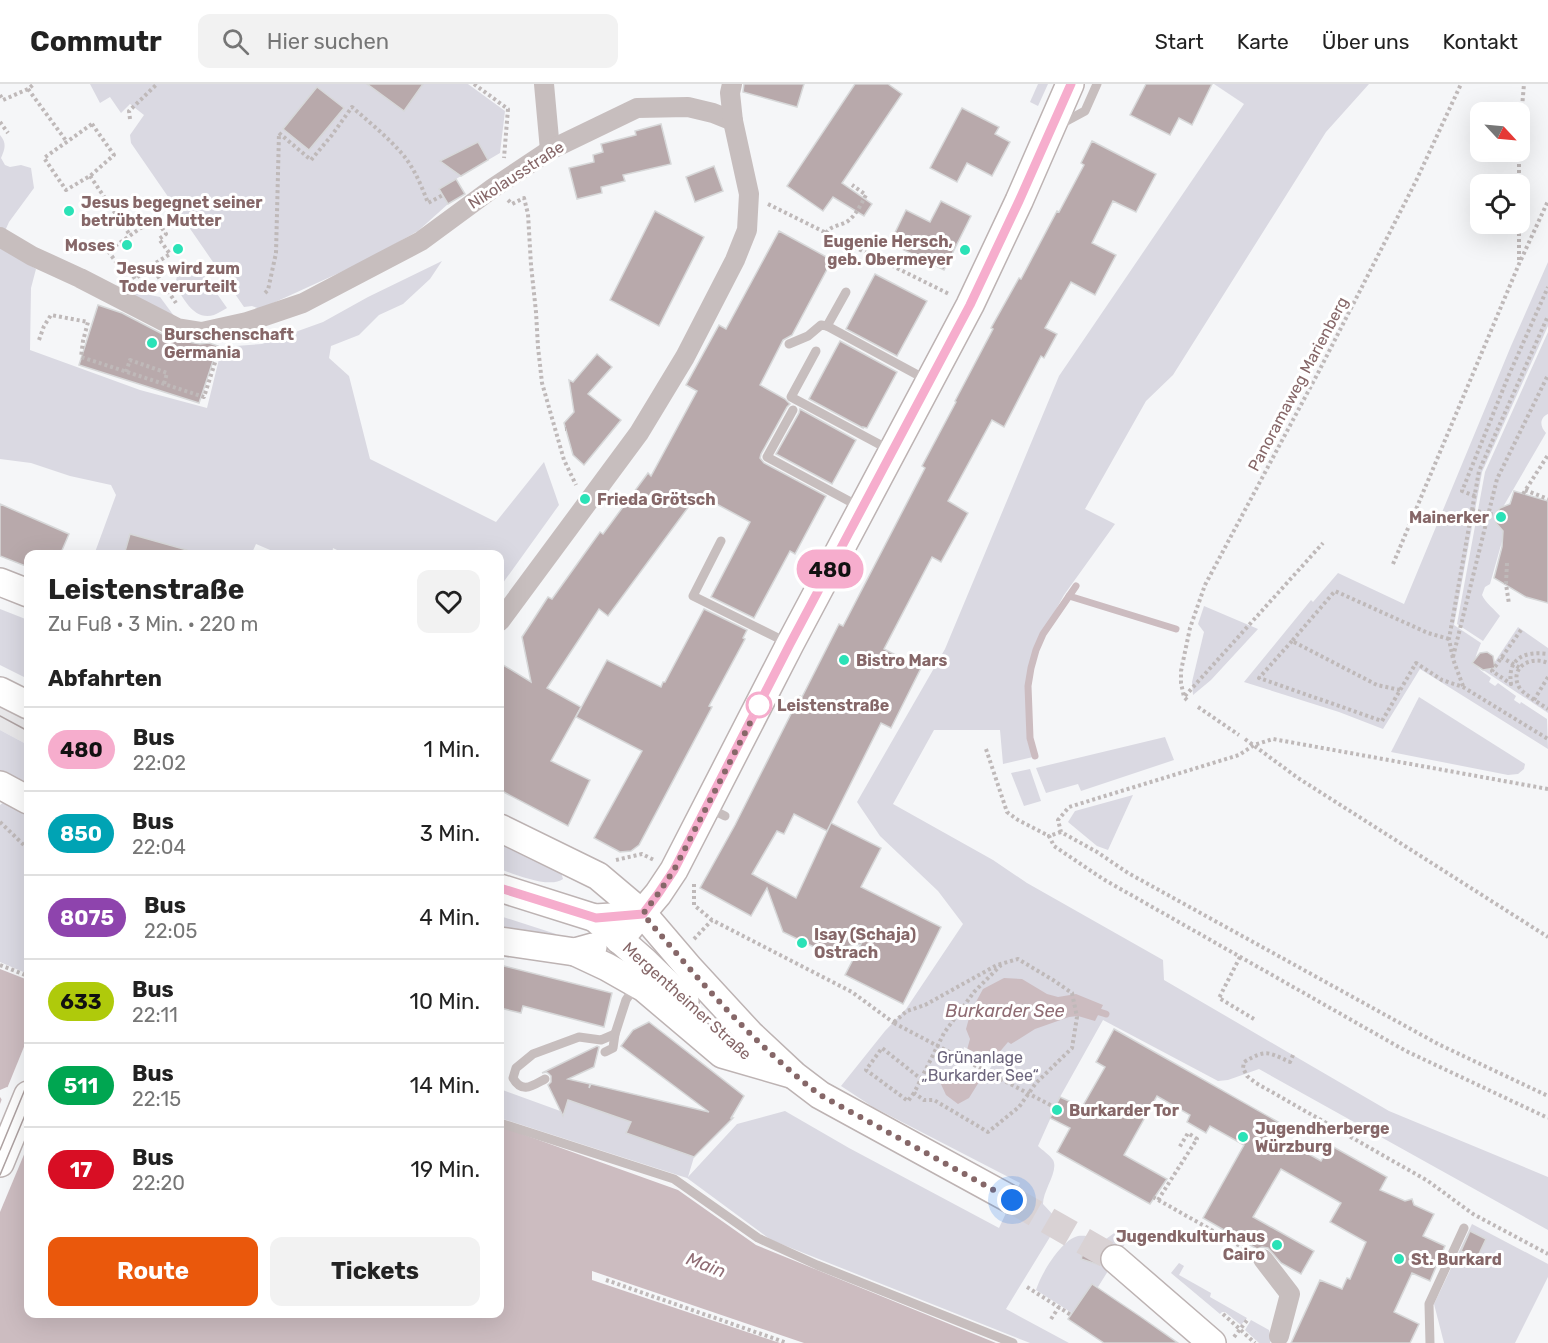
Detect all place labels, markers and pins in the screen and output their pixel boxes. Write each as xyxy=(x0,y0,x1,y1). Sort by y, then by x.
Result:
place label: Jesus begegnet seiner betrübten Mutter xyxy=(81,193,263,230)
marker: Jesus begegnet seiner betrübten Mutter xyxy=(62,204,76,218)
place label: Eugenie Hersch, geb. Obermeyer xyxy=(823,232,954,269)
place label: Moses xyxy=(65,236,115,255)
marker: Moses xyxy=(120,238,134,252)
marker: Jesus wird zum Tode verurteilt xyxy=(171,242,185,256)
marker: Eugenie Hersch, geb. Obermeyer xyxy=(958,243,972,257)
place label: Jesus wird zum Tode verurteilt xyxy=(116,259,240,296)
place label: Burschenschaft Germania xyxy=(164,325,294,362)
marker: Burschenschaft Germania xyxy=(145,336,159,350)
place label: Frieda Grötsch xyxy=(597,490,716,509)
marker: Frieda Grötsch xyxy=(578,492,592,506)
place label: Mainerker xyxy=(1409,508,1490,527)
marker: Mainerker xyxy=(1494,510,1508,524)
place label: Bistro Mars xyxy=(856,651,947,670)
marker: Bistro Mars xyxy=(837,653,851,667)
marker: Leistenstraße xyxy=(746,692,772,718)
place label: Leistenstraße xyxy=(777,696,889,715)
place label: Isay (Schaja) Ostrach xyxy=(814,925,916,962)
marker: Isay (Schaja) Ostrach xyxy=(795,936,809,950)
place label: Burkarder Tor xyxy=(1069,1101,1180,1120)
marker: Burkarder Tor xyxy=(1050,1103,1064,1117)
place label: Jugendherberge Würzburg xyxy=(1255,1119,1390,1156)
marker: Jugendherberge Würzburg xyxy=(1236,1130,1250,1144)
place label: Jugendkulturhaus Cairo xyxy=(1116,1227,1265,1264)
marker: Jugendkulturhaus Cairo xyxy=(1270,1238,1284,1252)
place label: St. Burkard xyxy=(1411,1250,1502,1269)
marker: St. Burkard xyxy=(1392,1252,1406,1266)

